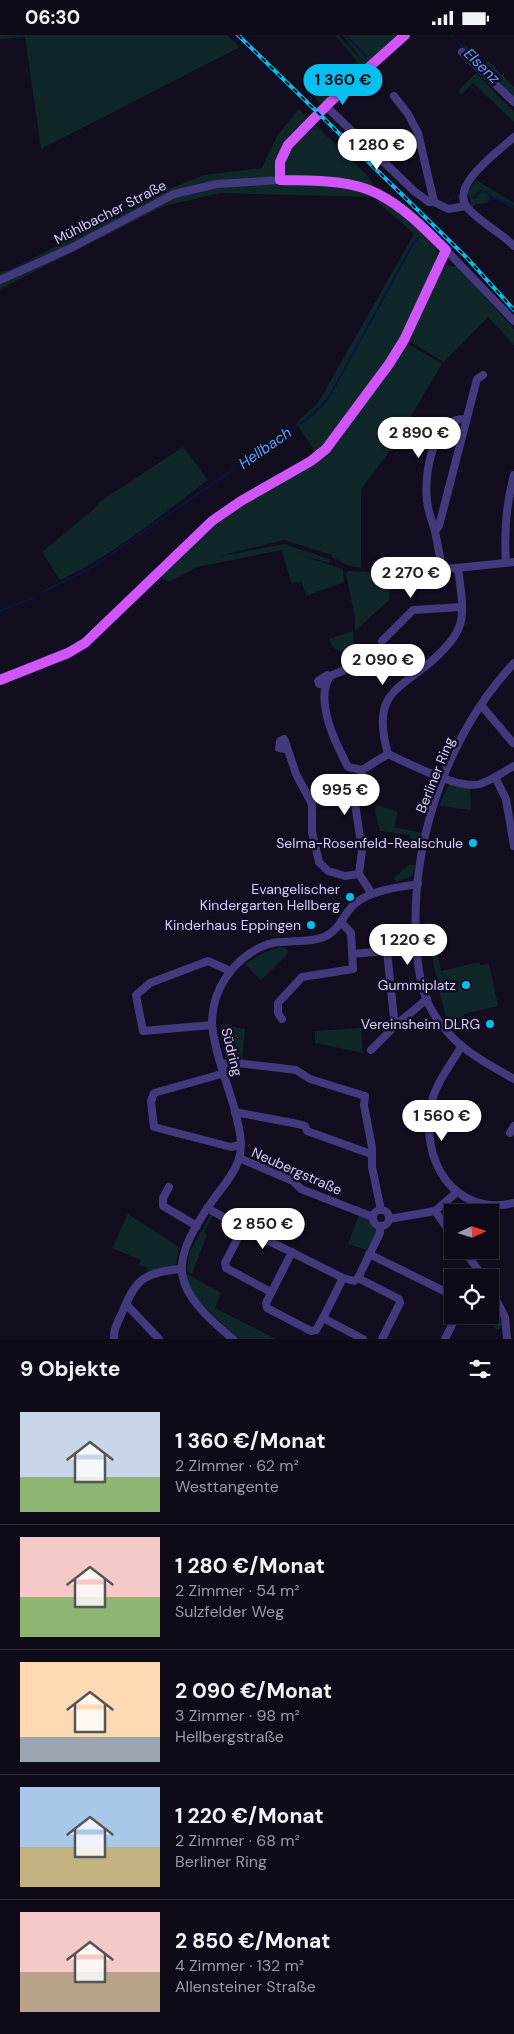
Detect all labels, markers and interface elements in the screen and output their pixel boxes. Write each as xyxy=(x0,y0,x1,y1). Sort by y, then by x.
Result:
text: 06:30 xyxy=(25,5,80,30)
water label: Elsenz xyxy=(460,44,504,88)
pin: 1 360 € xyxy=(297,63,389,106)
text: 1 360 € xyxy=(314,69,372,90)
pin: 1 280 € xyxy=(331,129,423,171)
text: 1 280 € xyxy=(349,134,405,155)
street label: Mühlbacher Straße xyxy=(51,176,169,248)
pin: 2 890 € xyxy=(373,417,465,459)
water label: Hellbach xyxy=(235,422,296,474)
text: 2 890 € xyxy=(389,422,449,443)
pin: 2 270 € xyxy=(365,557,457,599)
text: 2 270 € xyxy=(382,562,440,583)
pin: 2 090 € xyxy=(337,643,429,686)
text: 2 090 € xyxy=(352,649,414,670)
street label: Berliner Ring xyxy=(412,734,458,816)
pin: 995 € xyxy=(310,773,380,816)
text: 995 € xyxy=(322,779,368,800)
place label: Selma-Rosenfeld-Realschule xyxy=(276,834,463,852)
marker: Selma-Rosenfeld-Realschule xyxy=(467,837,479,849)
place label: Evangelischer Kindergarten Hellberg xyxy=(200,880,340,914)
marker: Evangelischer Kindergarten Hellberg xyxy=(344,891,356,903)
place label: Kinderhaus Eppingen xyxy=(165,916,301,934)
marker: Kinderhaus Eppingen xyxy=(305,919,317,931)
pin: 1 220 € xyxy=(362,923,454,966)
text: 1 220 € xyxy=(380,929,436,950)
place label: Gummiplatz xyxy=(378,976,456,994)
marker: Gummiplatz xyxy=(460,979,472,991)
place label: Vereinsheim DLRG xyxy=(361,1015,480,1033)
marker: Vereinsheim DLRG xyxy=(484,1018,496,1030)
street label: Südring xyxy=(217,1026,247,1078)
pin: 1 560 € xyxy=(396,1099,488,1142)
text: 1 560 € xyxy=(413,1105,471,1126)
street label: Neubergstraße xyxy=(249,1143,345,1199)
north arrow xyxy=(444,1204,499,1259)
map controls xyxy=(444,1204,499,1324)
pin: 2 850 € xyxy=(217,1207,309,1250)
text: 2 850 € xyxy=(233,1213,293,1234)
button: locate xyxy=(444,1269,499,1324)
text: 9 Objekte xyxy=(20,1355,121,1383)
icon: filters xyxy=(466,1355,494,1383)
text: 1 360 €/Monat xyxy=(175,1427,325,1455)
icon: home xyxy=(60,1432,120,1492)
text: 2 Zimmer · 62 m² xyxy=(175,1455,299,1476)
text: Westtangente xyxy=(175,1476,279,1497)
text: 1 280 €/Monat xyxy=(175,1552,325,1580)
icon: home xyxy=(60,1557,120,1617)
text: 2 Zimmer · 54 m² xyxy=(175,1580,299,1601)
text: Sulzfelder Weg xyxy=(175,1601,284,1622)
text: 2 090 €/Monat xyxy=(175,1677,332,1705)
icon: home xyxy=(60,1682,120,1742)
text: 3 Zimmer · 98 m² xyxy=(175,1705,300,1726)
text: Hellbergstraße xyxy=(175,1726,284,1747)
text: 1 220 €/Monat xyxy=(175,1802,324,1830)
icon: home xyxy=(60,1807,120,1867)
text: 2 Zimmer · 68 m² xyxy=(175,1830,300,1851)
text: Berliner Ring xyxy=(175,1851,267,1872)
text: 2 850 €/Monat xyxy=(175,1927,330,1955)
icon: home xyxy=(60,1932,120,1992)
text: 4 Zimmer · 132 m² xyxy=(175,1955,304,1976)
text: Allensteiner Straße xyxy=(175,1976,316,1997)

